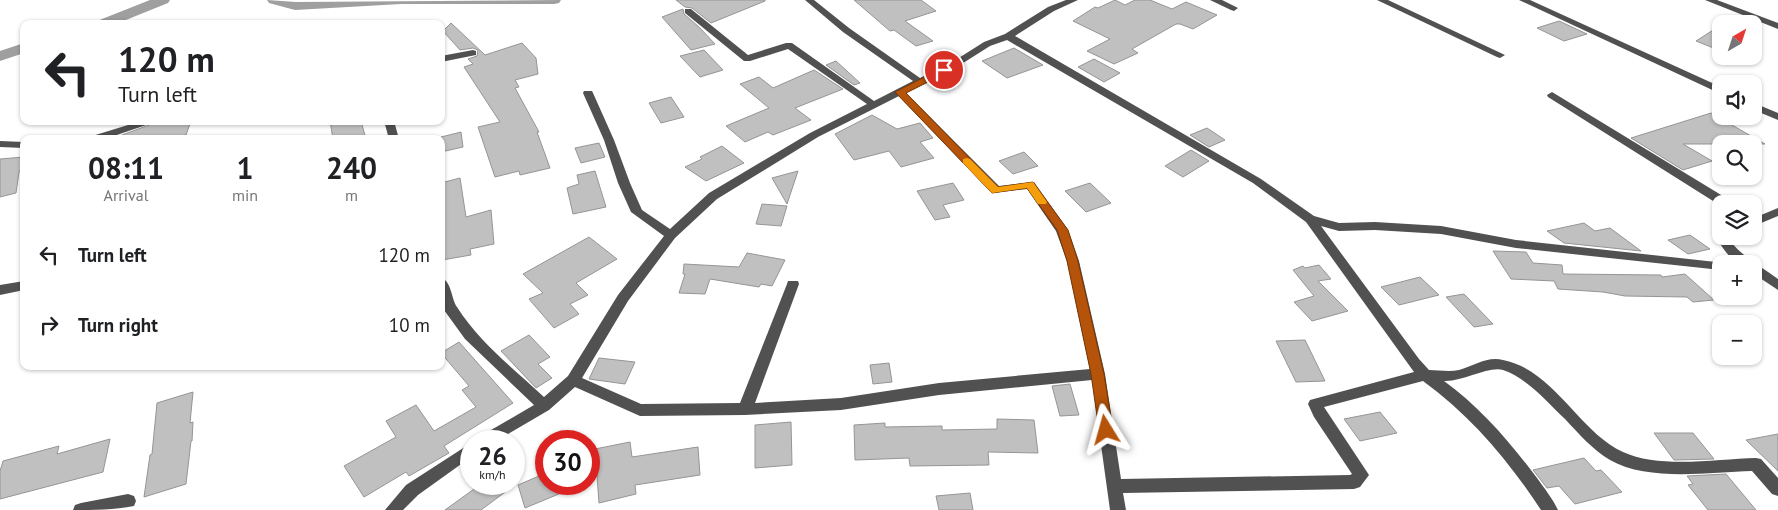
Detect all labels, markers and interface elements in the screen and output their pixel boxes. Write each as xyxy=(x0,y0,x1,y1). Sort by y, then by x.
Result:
north arrow xyxy=(1712,15,1762,65)
map controls xyxy=(1712,15,1762,365)
text: 120 m xyxy=(118,36,215,82)
icon: left xyxy=(35,40,100,105)
pin xyxy=(923,49,965,91)
icon: arrive xyxy=(930,56,958,84)
button: sound xyxy=(1712,75,1762,125)
text: Turn left xyxy=(118,80,197,108)
button: search xyxy=(1712,135,1762,185)
text: 08:11 xyxy=(88,148,164,187)
text: 1 xyxy=(237,148,254,187)
text: 240 xyxy=(326,148,377,187)
text: Arrival xyxy=(104,185,148,205)
text: min xyxy=(232,185,258,205)
text: m xyxy=(345,185,358,205)
button: layers xyxy=(1712,195,1762,245)
icon: left xyxy=(35,241,63,269)
text: Turn left xyxy=(78,243,147,267)
text: 120 m xyxy=(378,243,430,267)
button: + xyxy=(1712,255,1762,305)
icon: right xyxy=(35,311,63,339)
text: Turn right xyxy=(78,313,158,337)
text: 10 m xyxy=(389,313,430,337)
button: − xyxy=(1712,315,1762,365)
position arrow xyxy=(1079,403,1131,455)
speed limit sign: 30 xyxy=(535,430,600,495)
text: 26 xyxy=(478,440,507,472)
text: km/h xyxy=(479,467,506,482)

